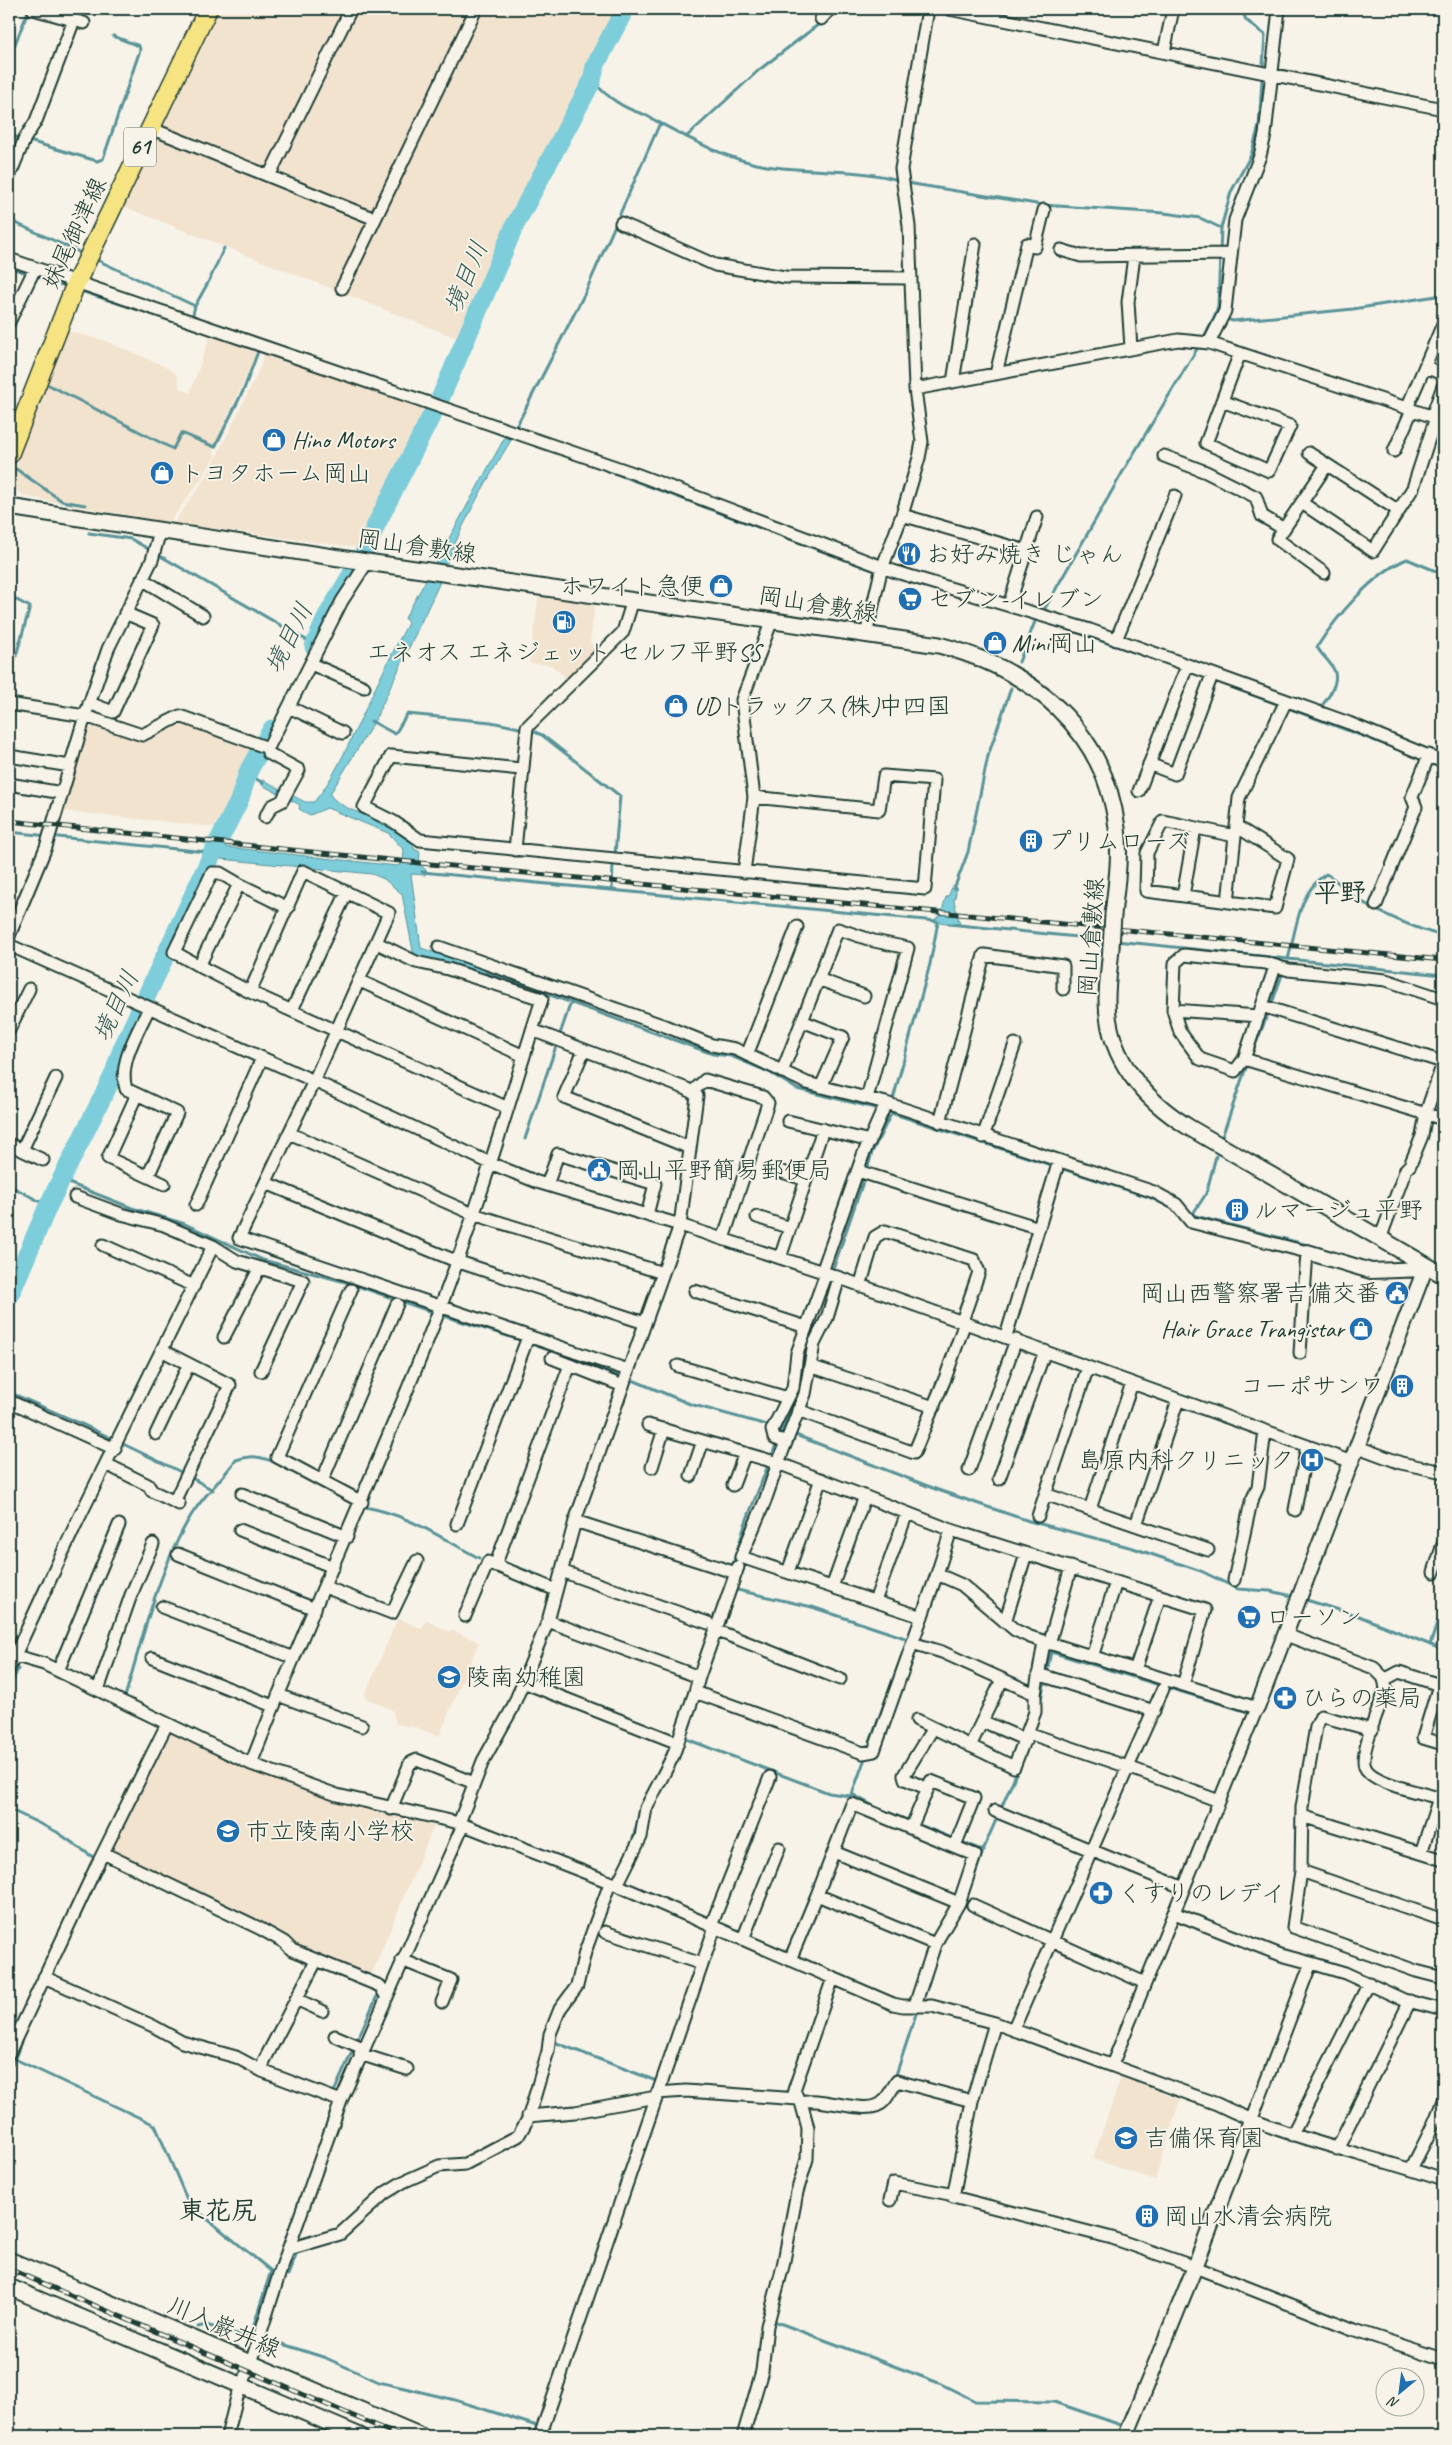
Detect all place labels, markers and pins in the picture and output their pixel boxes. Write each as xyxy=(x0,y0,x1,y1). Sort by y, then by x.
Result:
place label: Hino Motors xyxy=(292,425,397,455)
shop icon: Hino Motors xyxy=(261,427,287,453)
place label: トヨタホーム岡山 xyxy=(180,458,371,488)
shop icon: トヨタホーム岡山 xyxy=(149,460,175,486)
place label: お好み焼き じゃん xyxy=(926,539,1124,569)
restaurant icon: お好み焼き じゃん xyxy=(896,541,922,567)
place label: ホワイト急便 xyxy=(560,571,704,601)
shop icon: ホワイト急便 xyxy=(708,573,734,599)
place label: セブン-イレブン xyxy=(928,584,1104,614)
supermarket icon: セブン-イレブン xyxy=(897,586,923,612)
fuel station icon: エネオス エネジェット セルフ平野SS xyxy=(551,609,577,635)
place label: Mini岡山 xyxy=(1012,628,1097,658)
shop icon: Mini岡山 xyxy=(982,630,1008,656)
place label: エネオス エネジェット セルフ平野SS xyxy=(367,637,765,667)
place label: UDトラックス(株)中四国 xyxy=(694,691,951,721)
shop icon: UDトラックス(株)中四国 xyxy=(663,693,689,719)
place label: プリムローズ xyxy=(1048,826,1190,856)
building icon: プリムローズ xyxy=(1018,828,1044,854)
place label: 岡山平野簡易郵便局 xyxy=(616,1155,832,1185)
public building icon: 岡山平野簡易郵便局 xyxy=(586,1157,612,1183)
place label: ルマージュ平野 xyxy=(1254,1195,1423,1225)
building icon: ルマージュ平野 xyxy=(1224,1197,1250,1223)
place label: 岡山西警察署吉備交番 xyxy=(1140,1278,1380,1308)
public building icon: 岡山西警察署吉備交番 xyxy=(1384,1280,1410,1306)
place label: Hair Grace Trangistar xyxy=(1161,1314,1346,1344)
shop icon: Hair Grace Trangistar xyxy=(1348,1316,1374,1342)
place label: コーポサンワ xyxy=(1240,1371,1384,1401)
building icon: コーポサンワ xyxy=(1389,1373,1415,1399)
place label: 島原内科クリニック xyxy=(1078,1445,1294,1475)
hospital icon: 島原内科クリニック xyxy=(1299,1447,1325,1473)
place label: ローソン xyxy=(1266,1602,1362,1632)
supermarket icon: ローソン xyxy=(1236,1604,1262,1630)
place label: 陵南幼稚園 xyxy=(466,1662,586,1692)
school or university icon: 陵南幼稚園 xyxy=(436,1664,462,1690)
place label: ひらの薬局 xyxy=(1302,1683,1422,1713)
pharmacy icon: ひらの薬局 xyxy=(1272,1685,1298,1711)
place label: 市立陵南小学校 xyxy=(246,1816,414,1846)
school or university icon: 市立陵南小学校 xyxy=(215,1818,241,1844)
place label: くすりのレデイ xyxy=(1118,1878,1285,1908)
pharmacy icon: くすりのレデイ xyxy=(1088,1880,1114,1906)
place label: 吉備保育園 xyxy=(1144,2123,1264,2153)
school or university icon: 吉備保育園 xyxy=(1113,2125,1139,2151)
place label: 岡山水清会病院 xyxy=(1164,2201,1332,2231)
building icon: 岡山水清会病院 xyxy=(1134,2203,1160,2229)

